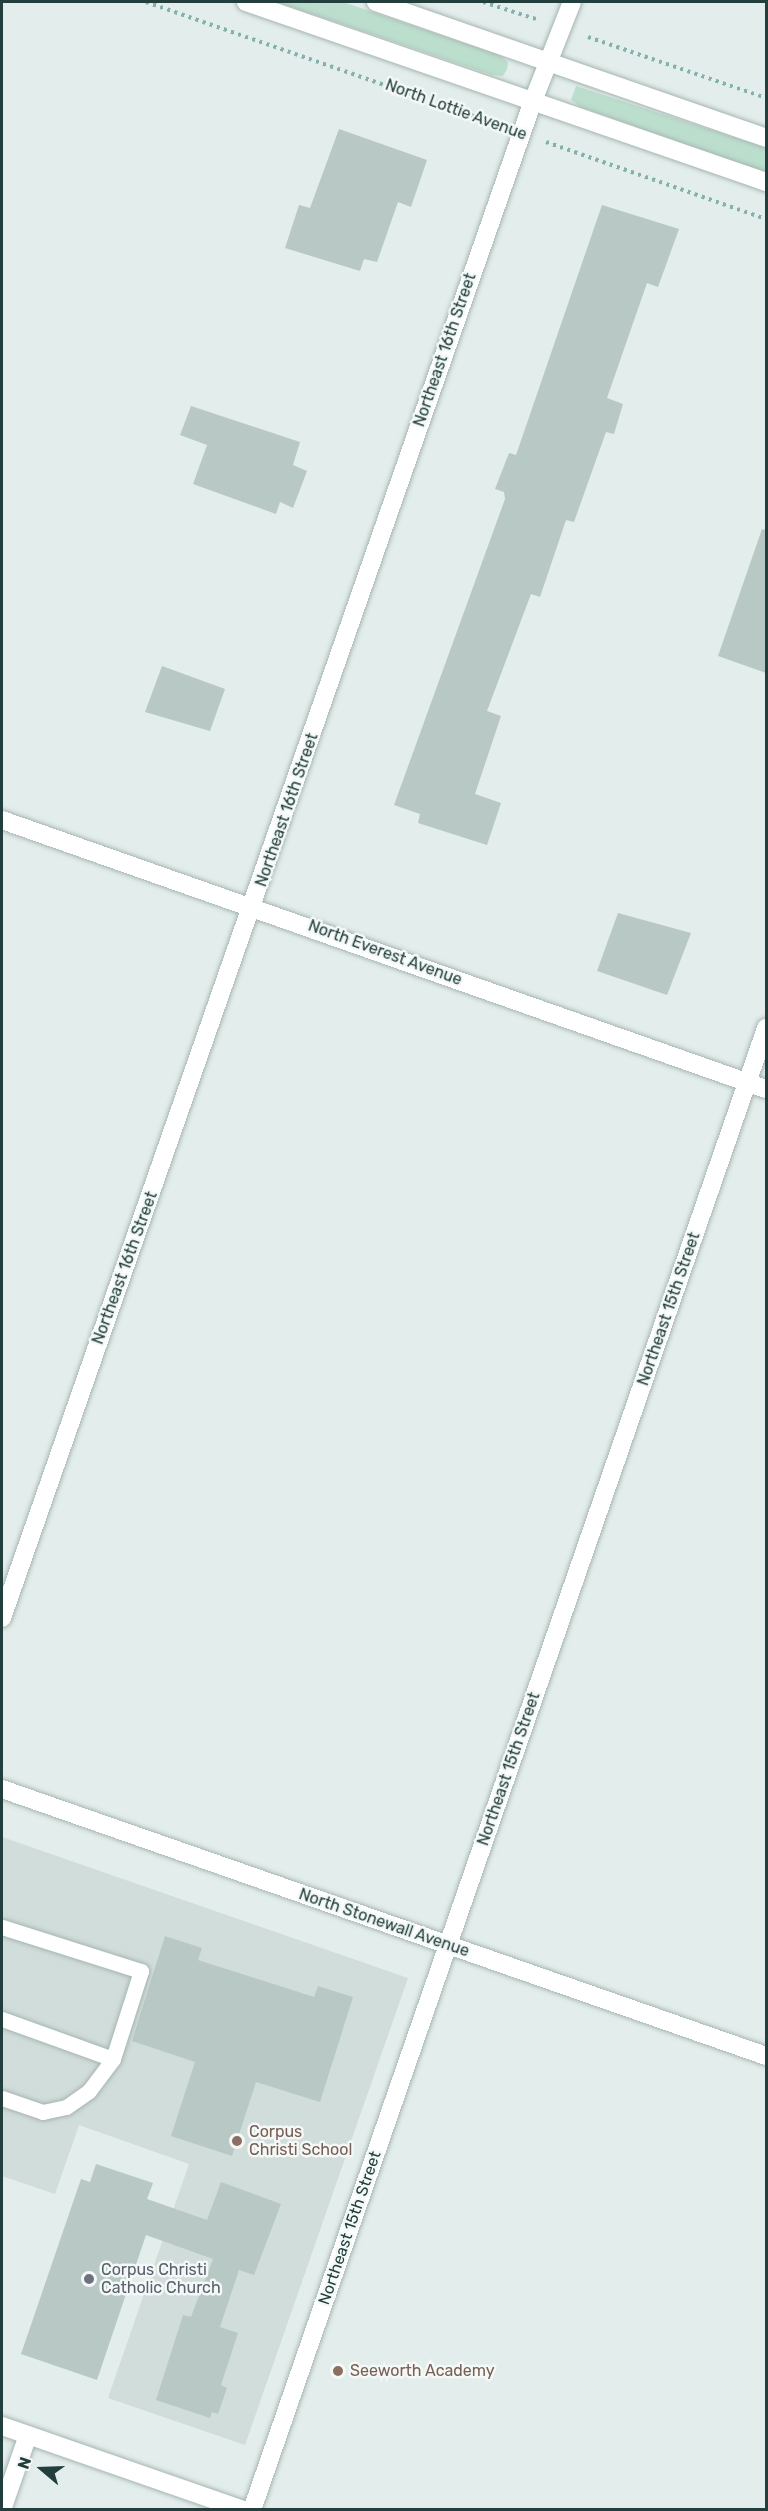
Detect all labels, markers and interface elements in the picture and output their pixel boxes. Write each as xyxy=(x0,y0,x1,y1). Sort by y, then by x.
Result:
street label: North Lottie Avenue xyxy=(382,75,530,145)
street label: Northeast 16th Street xyxy=(410,271,480,429)
street label: Northeast 16th Street xyxy=(252,731,322,889)
street label: North Everest Avenue xyxy=(305,916,465,990)
street label: Northeast 16th Street xyxy=(88,1189,162,1347)
street label: Northeast 15th Street xyxy=(634,1230,704,1388)
street label: Northeast 15th Street xyxy=(474,1690,544,1848)
street label: North Stonewall Avenue xyxy=(296,1885,472,1961)
place label: Corpus Christi School xyxy=(249,2122,352,2160)
marker: Corpus Christi School xyxy=(230,2134,244,2148)
street label: Northeast 15th Street xyxy=(315,2149,385,2307)
place label: Corpus Christi Catholic Church xyxy=(101,2260,221,2298)
marker: Corpus Christi Catholic Church xyxy=(82,2272,96,2286)
place label: Seeworth Academy xyxy=(350,2361,495,2381)
marker: Seeworth Academy xyxy=(331,2364,345,2378)
north arrow xyxy=(12,2439,72,2499)
text: N xyxy=(14,2454,35,2472)

